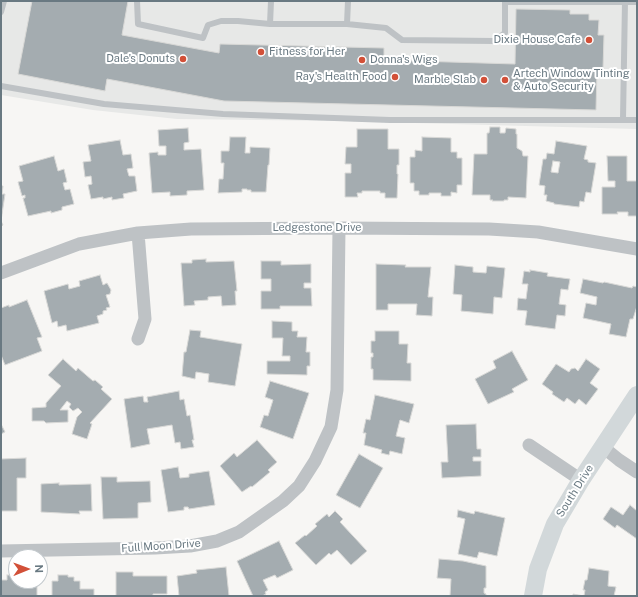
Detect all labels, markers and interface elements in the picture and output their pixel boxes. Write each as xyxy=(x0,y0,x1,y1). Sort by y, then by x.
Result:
place label: Dixie House Cafe xyxy=(493,33,581,47)
marker: Dixie House Cafe xyxy=(584,35,594,45)
place label: Fitness for Her xyxy=(269,45,345,59)
marker: Fitness for Her xyxy=(256,47,266,57)
place label: Dale's Donuts xyxy=(106,52,175,66)
place label: Donna's Wigs xyxy=(370,53,438,67)
marker: Dale's Donuts xyxy=(178,54,188,64)
marker: Donna's Wigs xyxy=(357,55,367,65)
place label: Artech Window Tinting & Auto Security xyxy=(513,67,630,93)
place label: Ray's Health Food xyxy=(295,70,387,84)
marker: Ray's Health Food xyxy=(390,72,400,82)
place label: Marble Slab xyxy=(414,73,476,87)
marker: Marble Slab xyxy=(479,75,489,85)
marker: Artech Window Tinting & Auto Security xyxy=(500,75,510,85)
street label: Ledgestone Drive xyxy=(272,221,362,235)
street label: South Drive xyxy=(554,462,596,520)
street label: Full Moon Drive xyxy=(121,537,201,555)
north arrow xyxy=(8,549,48,589)
text: N xyxy=(33,564,45,573)

